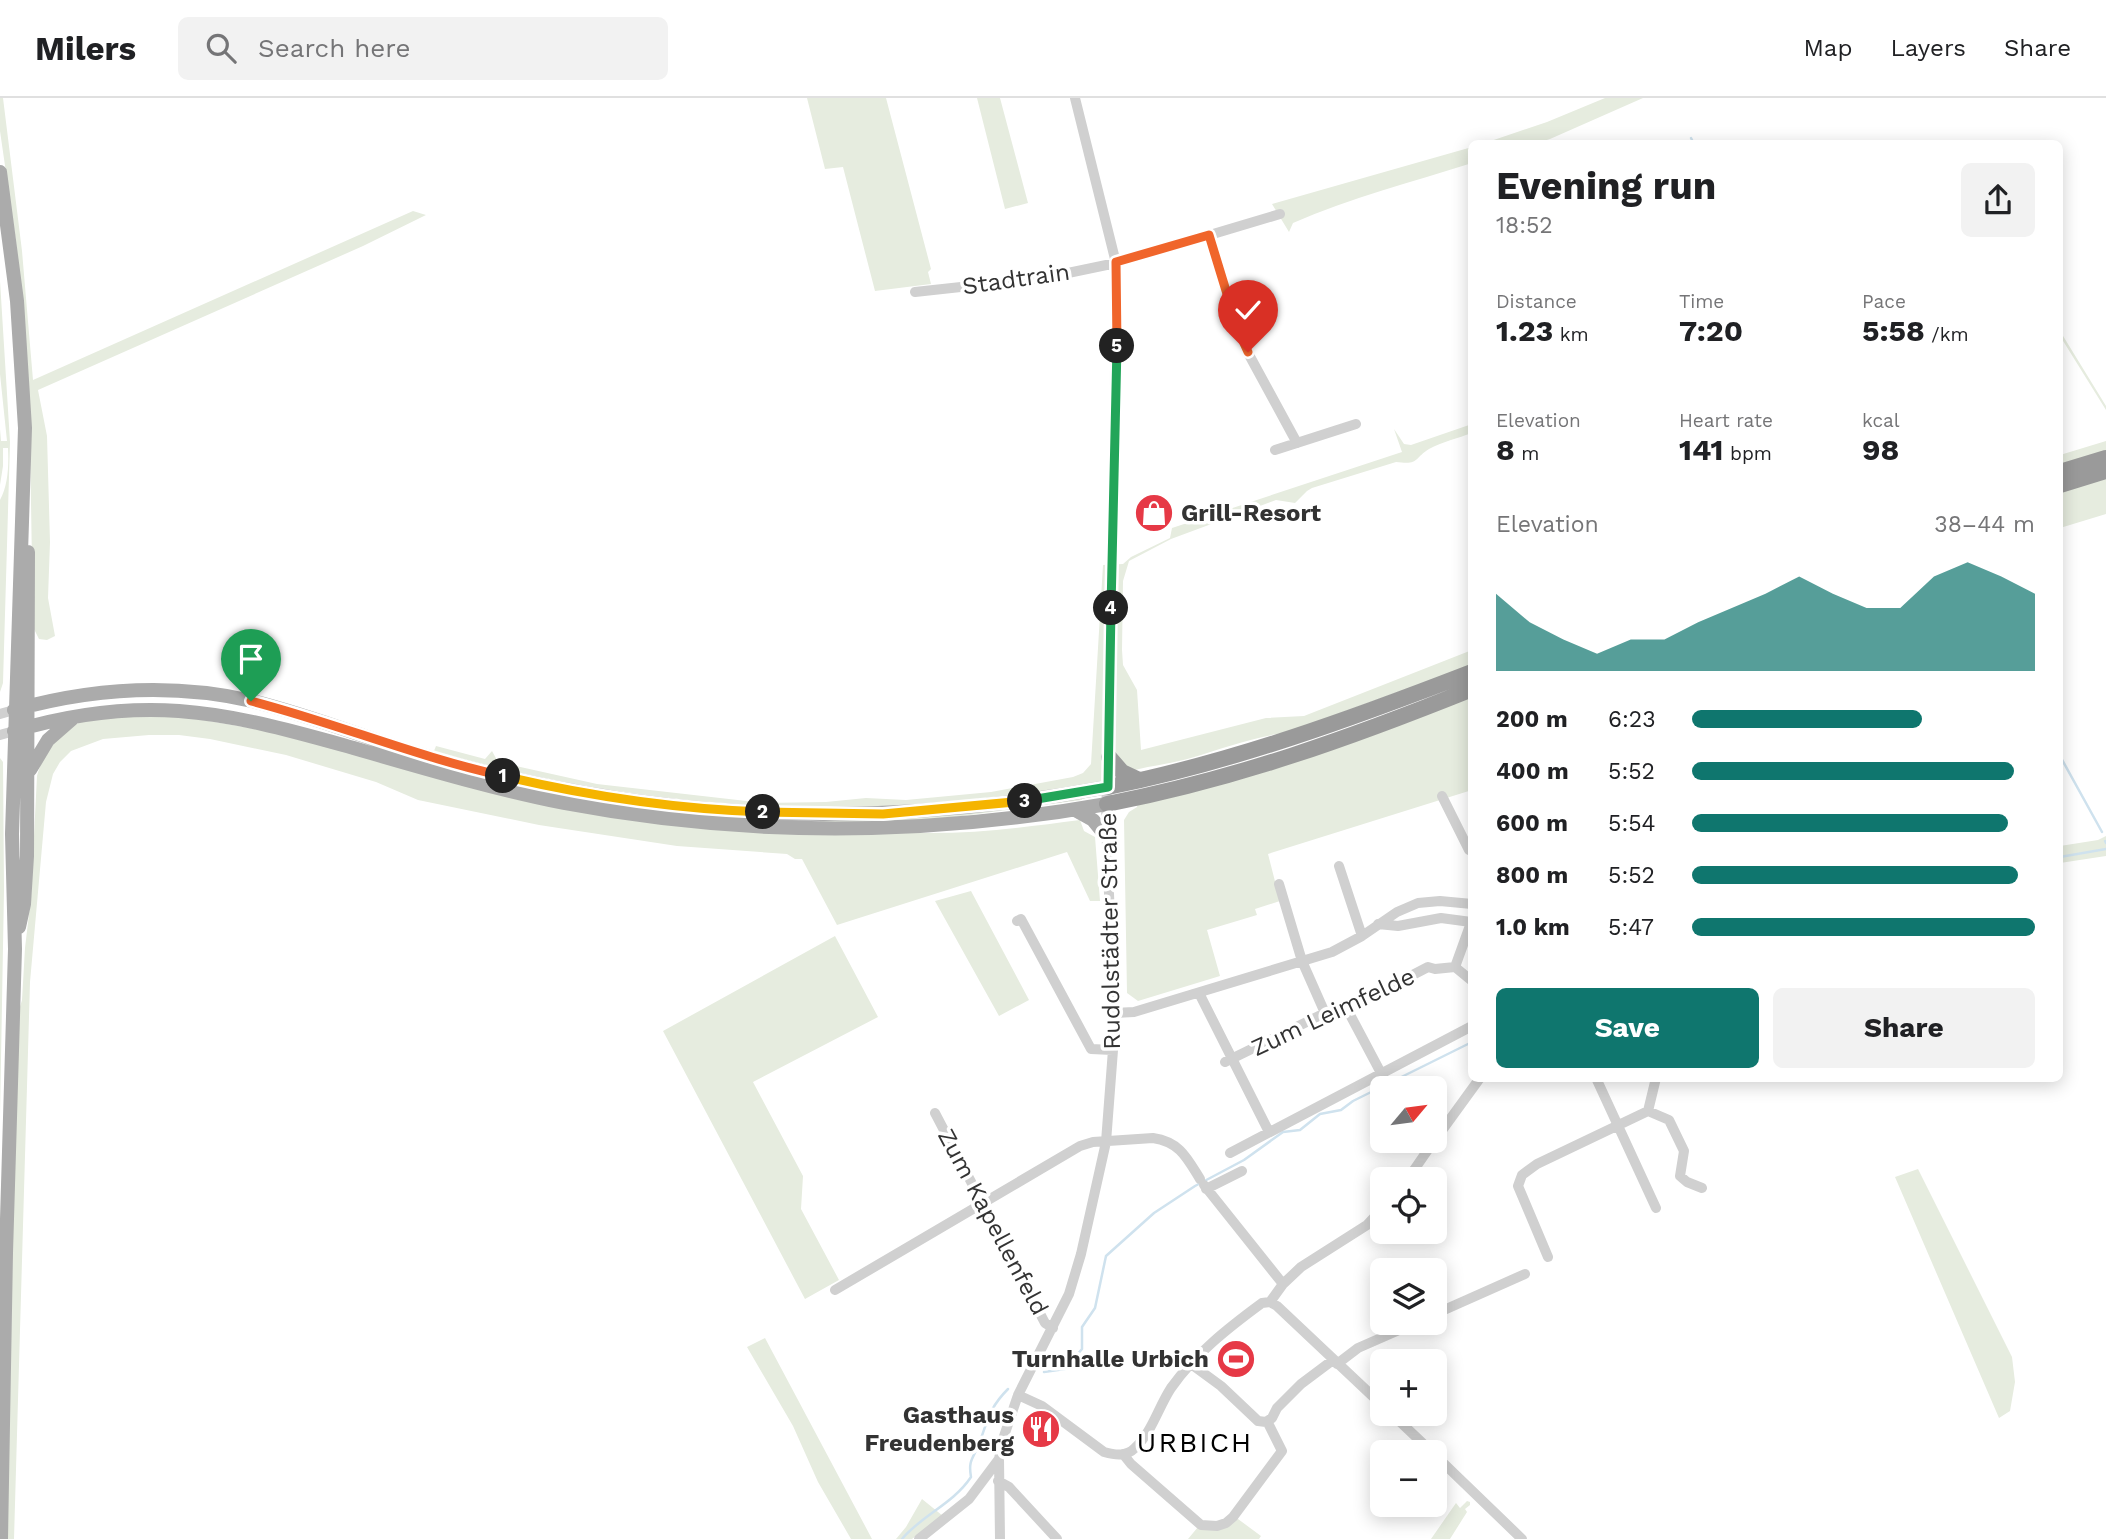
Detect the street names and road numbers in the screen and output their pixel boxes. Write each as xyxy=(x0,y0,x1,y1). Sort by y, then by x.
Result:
street label: Stadtrain xyxy=(960,258,1072,300)
street label: Rudolstädter Straße xyxy=(1094,812,1126,1050)
street label: Zum Leimfelde xyxy=(1247,962,1419,1062)
street label: Zum Kapellenfeld xyxy=(932,1124,1054,1320)

